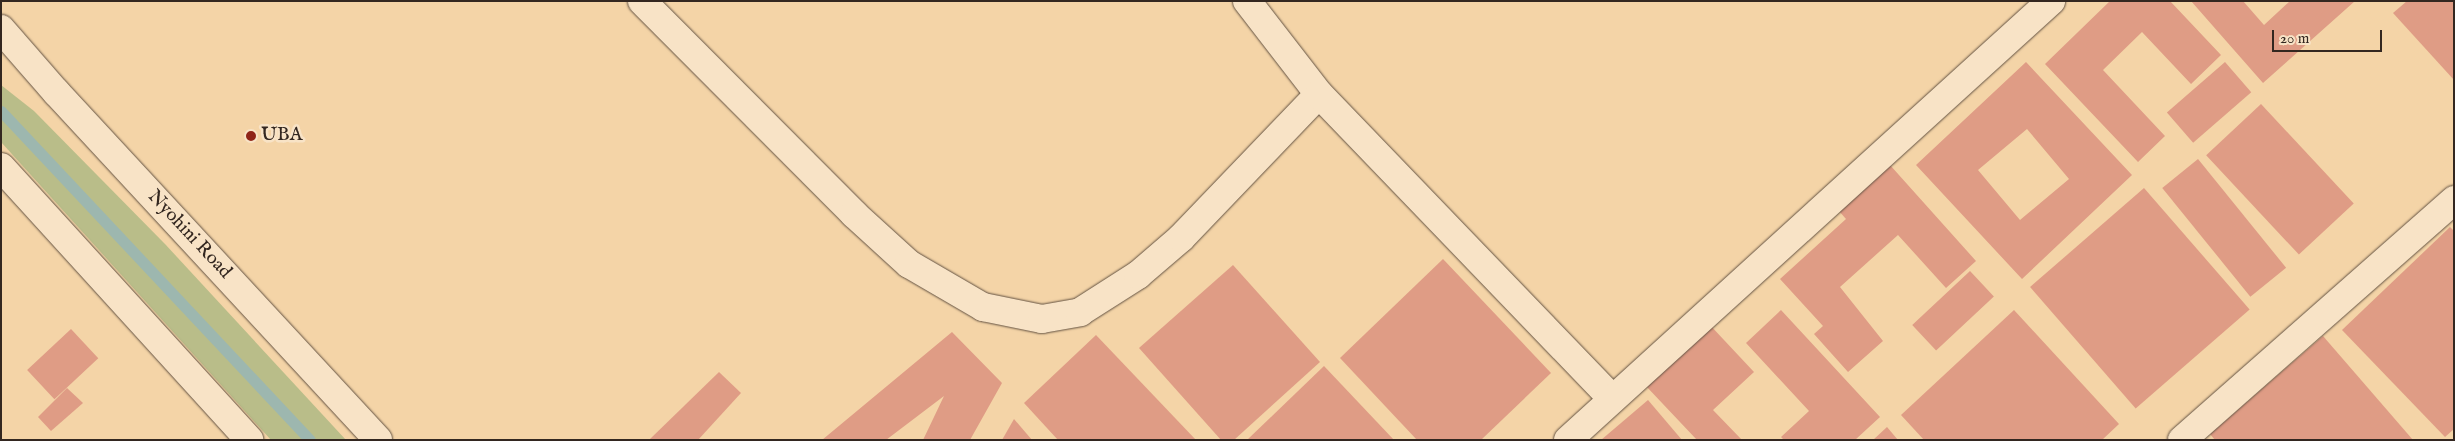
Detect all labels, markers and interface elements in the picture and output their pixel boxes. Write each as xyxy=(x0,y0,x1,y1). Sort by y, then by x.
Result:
scale bar xyxy=(2275,20,2385,52)
text: 20 m xyxy=(2280,29,2309,48)
place label: UBA xyxy=(261,125,302,147)
marker: UBA xyxy=(245,130,257,142)
street label: Nyohini Road xyxy=(142,186,236,284)

